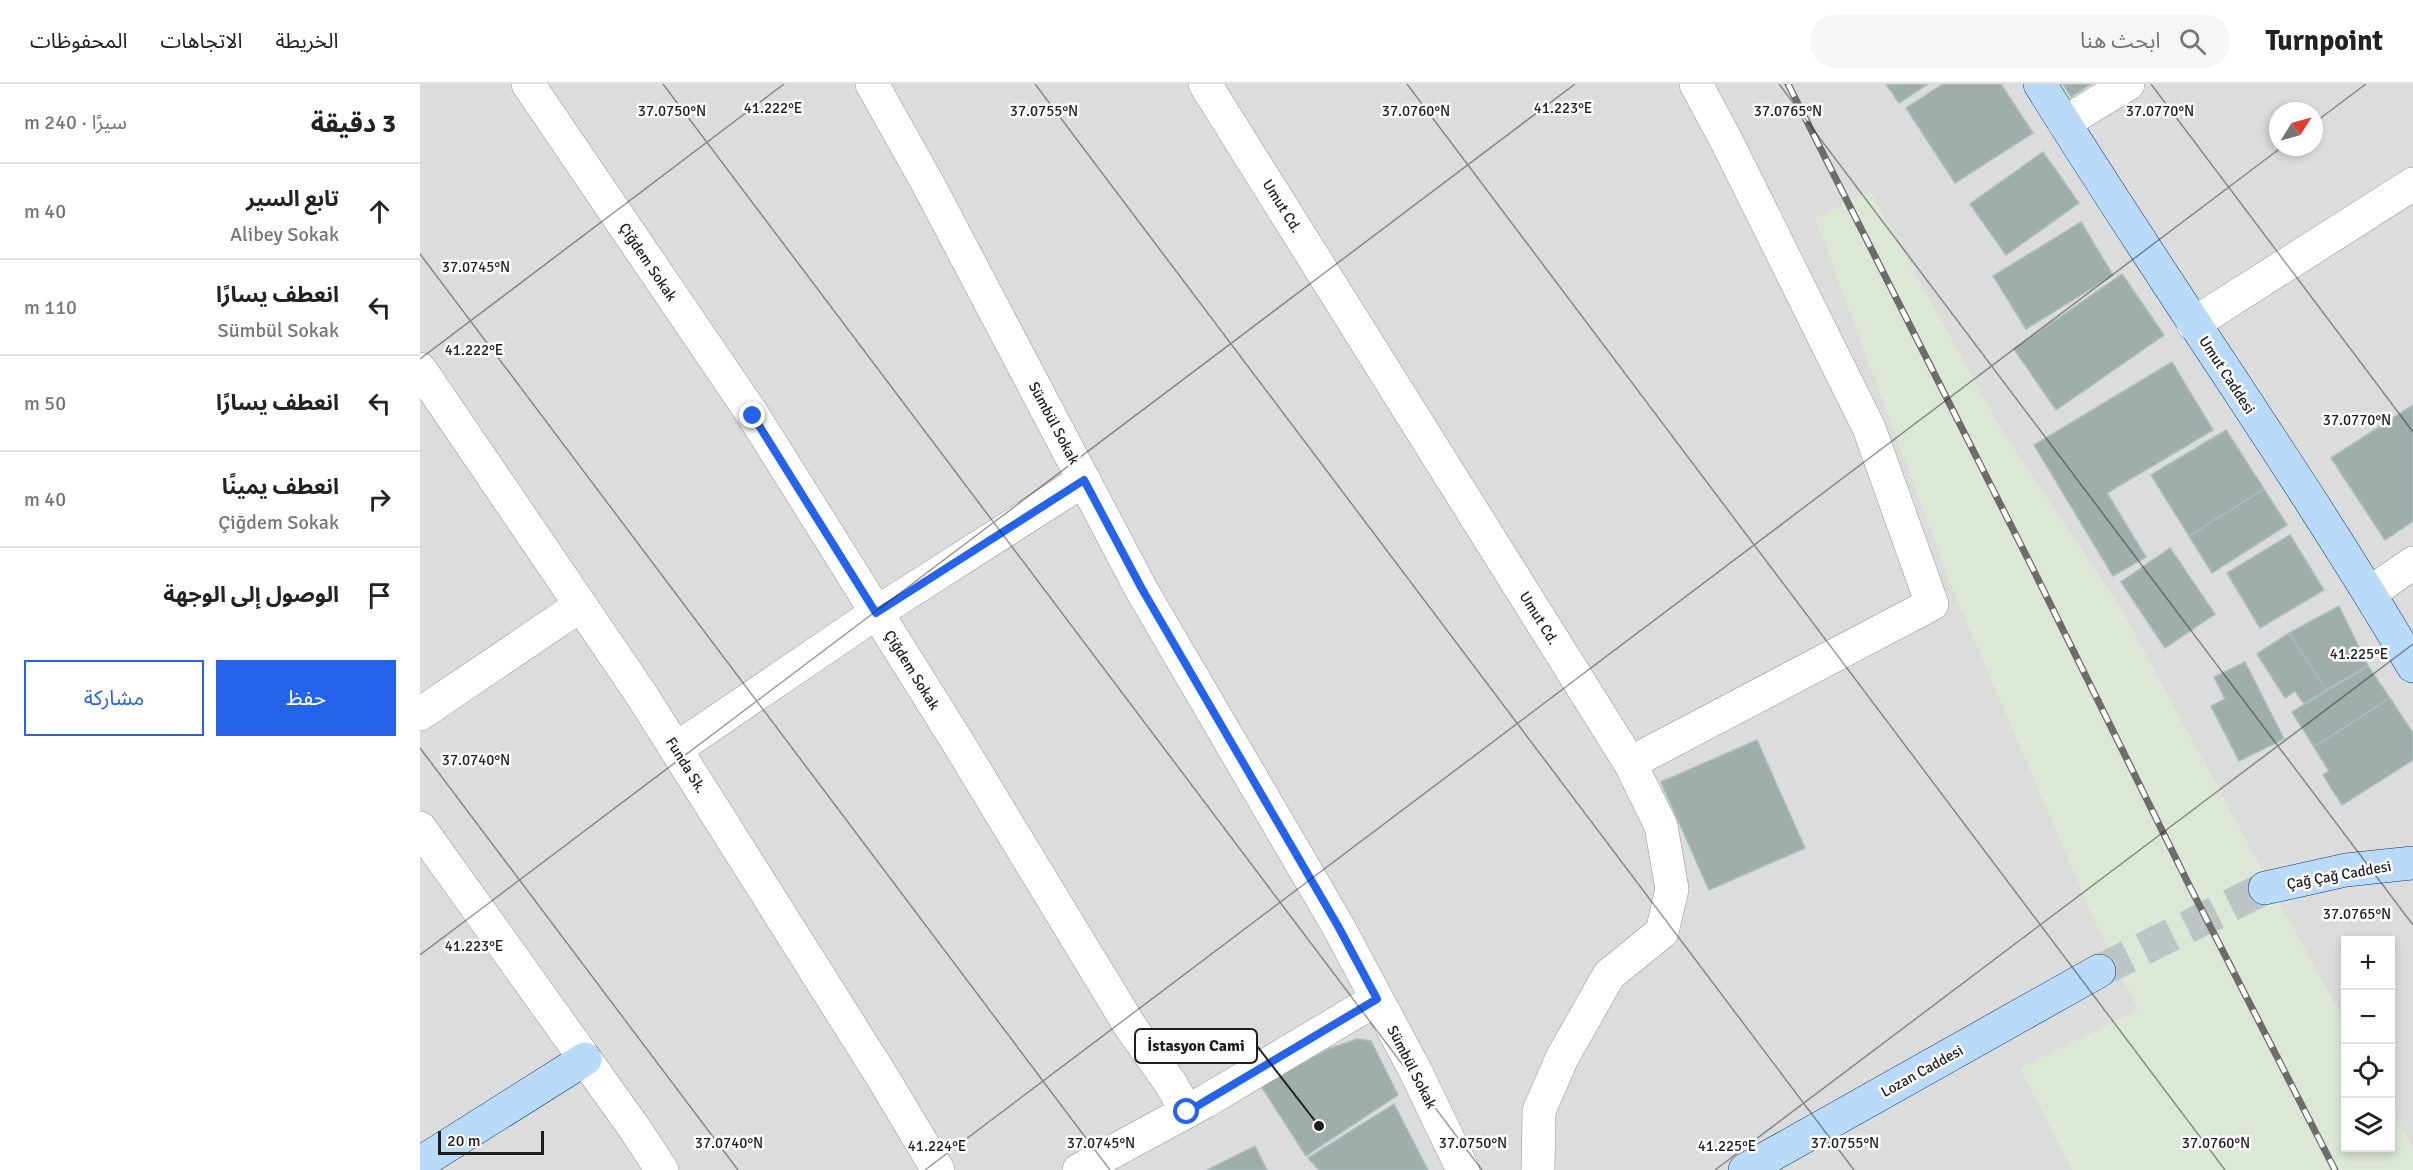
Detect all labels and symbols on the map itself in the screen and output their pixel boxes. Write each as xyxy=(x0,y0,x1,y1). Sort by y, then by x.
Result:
text: 41.222°E xyxy=(744,99,802,117)
text: 41.223°E xyxy=(1534,99,1592,117)
text: 37.0750°N xyxy=(638,102,706,120)
text: 37.0755°N xyxy=(1010,102,1078,120)
text: 37.0760°N xyxy=(1382,102,1450,120)
text: 37.0765°N xyxy=(1754,102,1822,120)
text: 37.0770°N xyxy=(2126,102,2194,120)
north arrow xyxy=(2269,102,2323,156)
street label: Umut Cd. xyxy=(1259,176,1305,236)
street label: Çiğdem Sokak xyxy=(615,219,681,305)
text: 37.0745°N xyxy=(442,258,510,276)
street label: Umut Caddesi xyxy=(2195,333,2259,417)
text: 41.222°E xyxy=(445,341,503,359)
street label: Sümbül Sokak xyxy=(1025,379,1084,468)
route end xyxy=(739,402,765,428)
text: 37.0770°N xyxy=(2323,411,2391,429)
street label: Umut Cd. xyxy=(1516,588,1562,648)
street label: Çiğdem Sokak xyxy=(880,627,944,714)
text: 41.225°E xyxy=(2330,645,2388,663)
street label: Funda Sk. xyxy=(662,734,710,796)
text: 37.0740°N xyxy=(442,751,510,769)
street label: Çağ Çağ Caddesi xyxy=(2285,857,2393,893)
text: 37.0765°N xyxy=(2323,905,2391,923)
text: 41.223°E xyxy=(445,937,503,955)
street label: Sümbül Sokak xyxy=(1383,1022,1441,1112)
callout: İstasyon Cami xyxy=(1135,1029,1257,1063)
text: İstasyon Cami xyxy=(1147,1036,1245,1056)
street label: Lozan Caddesi xyxy=(1878,1041,1966,1101)
route start xyxy=(1173,1098,1199,1124)
scale bar xyxy=(438,1128,544,1156)
text: 37.0740°N xyxy=(695,1134,763,1152)
text: 37.0745°N xyxy=(1067,1134,1135,1152)
text: 37.0750°N xyxy=(1439,1134,1507,1152)
text: 37.0755°N xyxy=(1811,1134,1879,1152)
text: 37.0760°N xyxy=(2182,1134,2250,1152)
text: 41.224°E xyxy=(908,1137,966,1155)
text: 41.225°E xyxy=(1698,1137,1756,1155)

